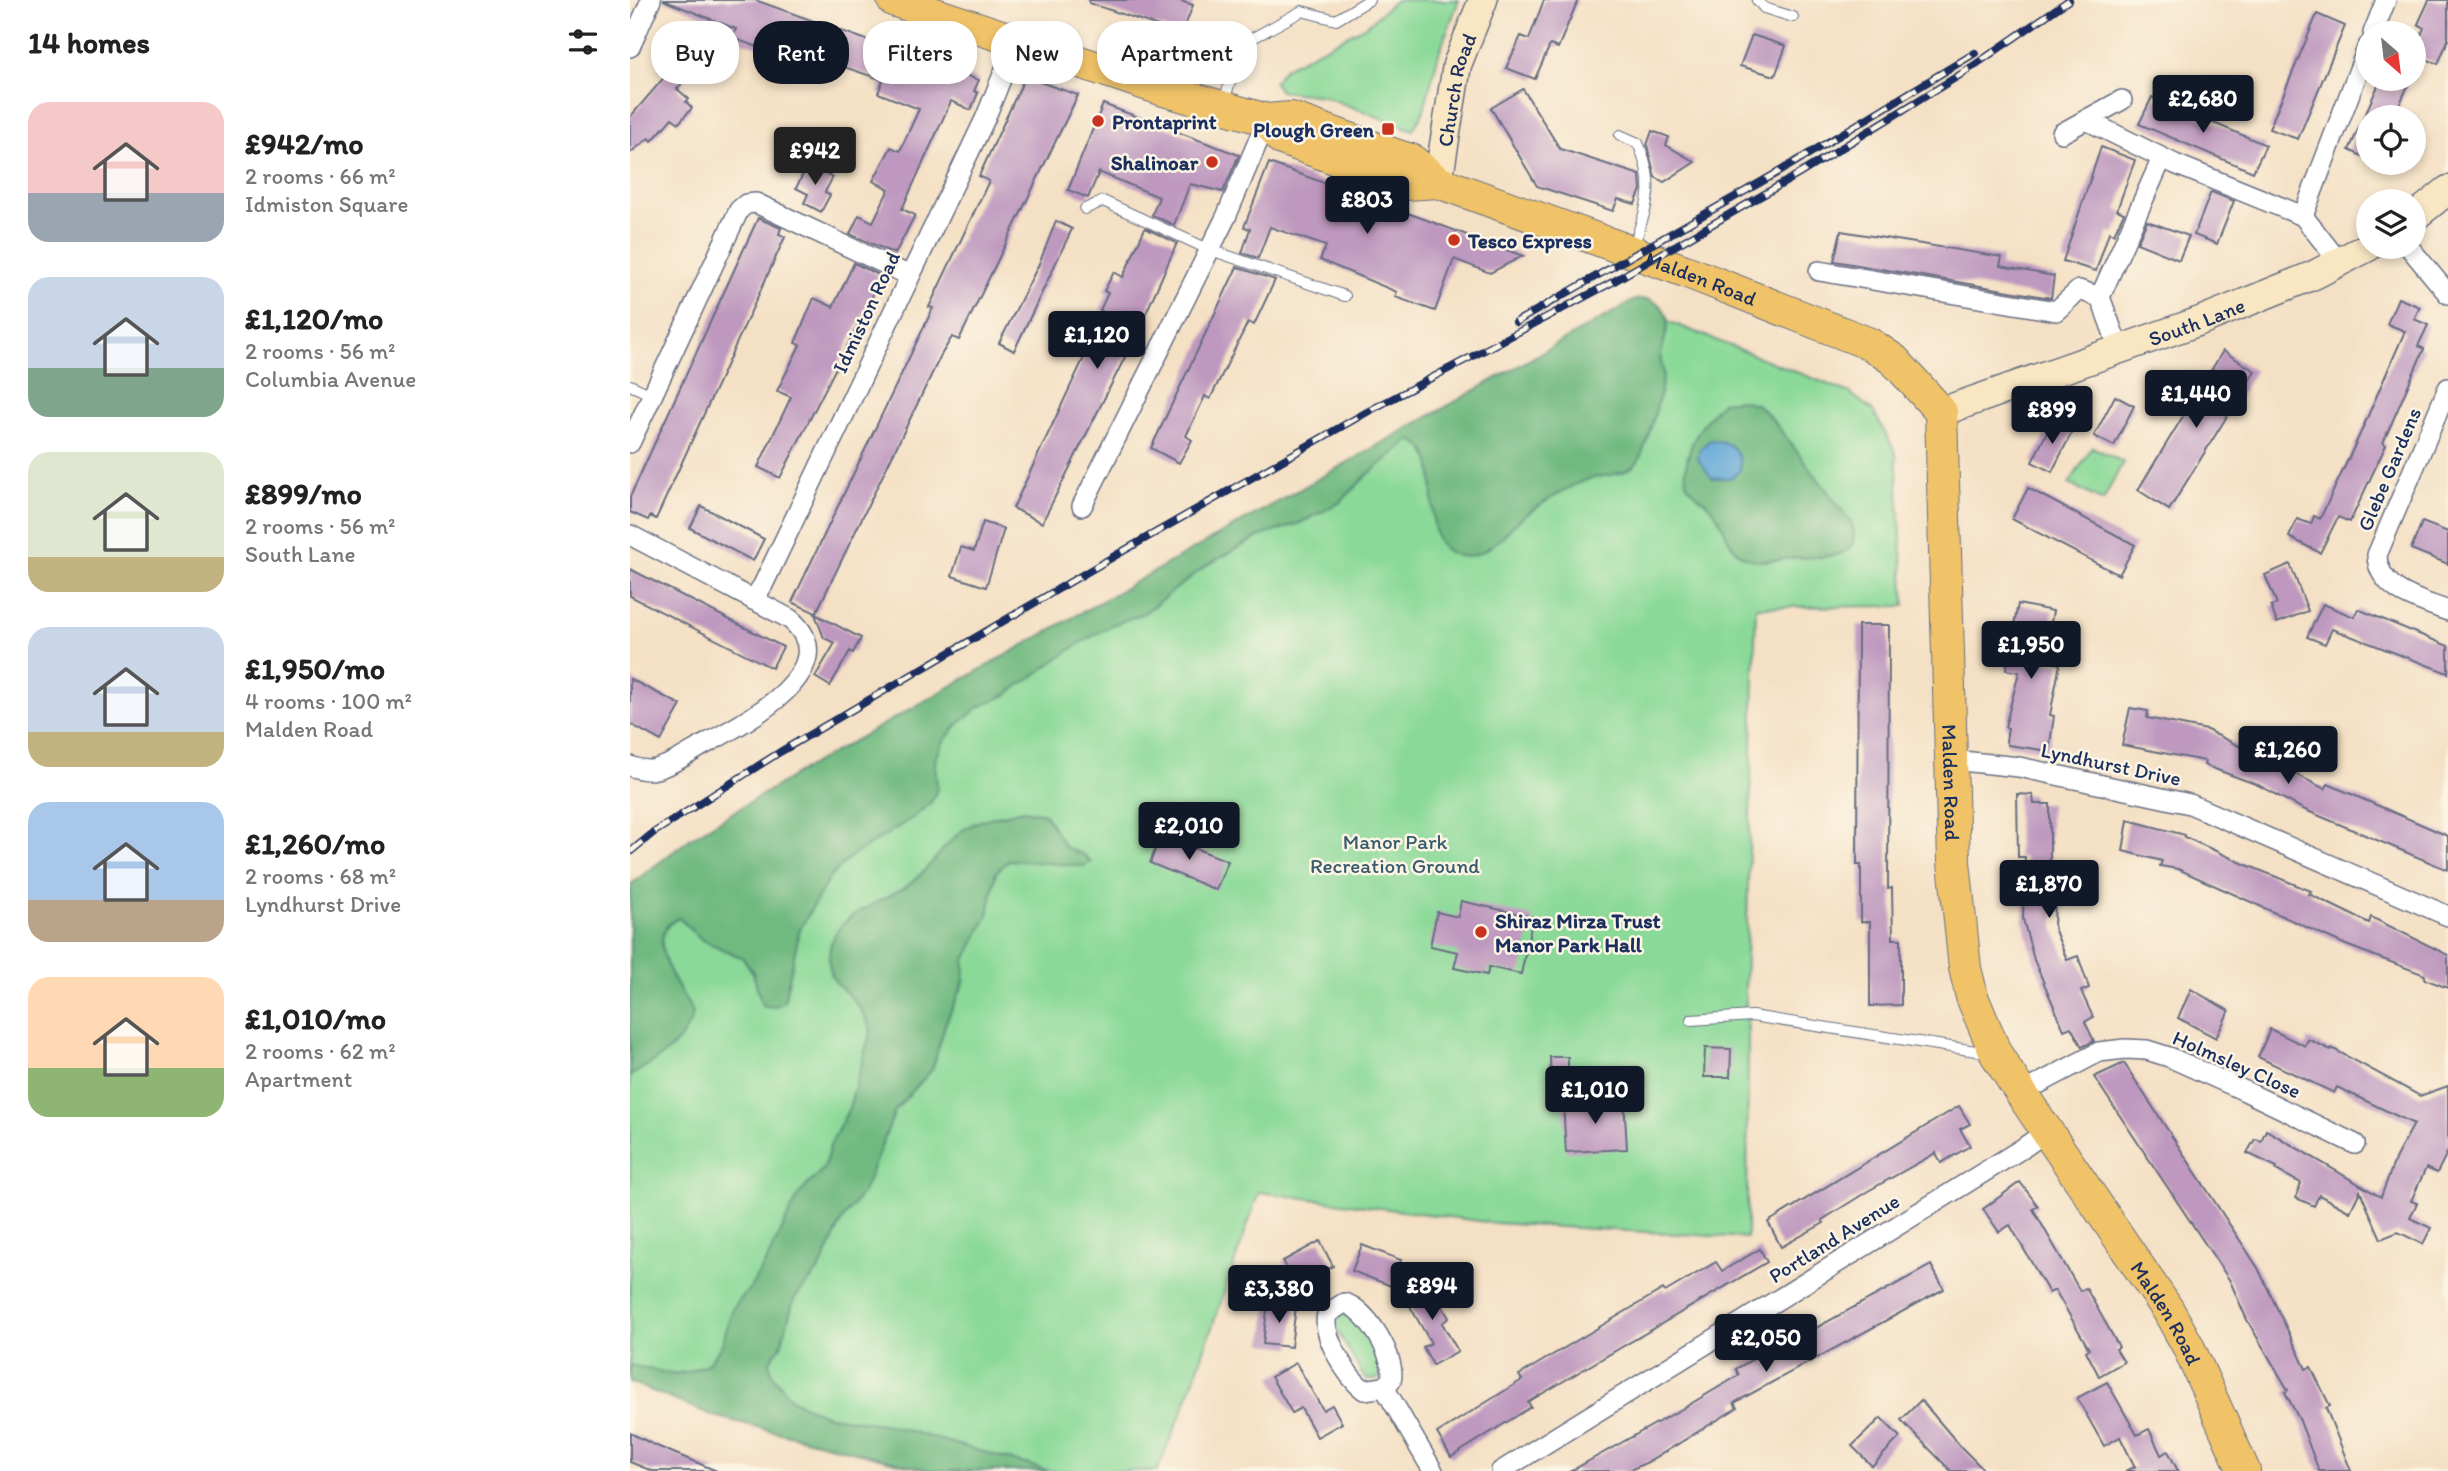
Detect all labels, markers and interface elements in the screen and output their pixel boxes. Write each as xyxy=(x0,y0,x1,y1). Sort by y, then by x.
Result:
chip: Buy xyxy=(651,21,739,84)
chip: Rent xyxy=(753,21,849,84)
chip: Filters xyxy=(863,21,977,84)
chip: New xyxy=(991,21,1083,84)
chip: Apartment xyxy=(1097,21,1257,84)
north arrow xyxy=(2356,21,2426,91)
map controls xyxy=(2356,21,2426,259)
icon: filters xyxy=(564,23,602,61)
text: 14 homes xyxy=(28,24,150,61)
street label: Church Road xyxy=(1431,29,1481,148)
pin: £2,680 xyxy=(2146,76,2260,135)
text: £2,680 xyxy=(2169,84,2237,112)
button: locate xyxy=(2356,105,2426,175)
place label: Prontaprint xyxy=(1112,109,1217,135)
marker: Prontaprint xyxy=(1090,113,1106,129)
place label: Plough Green xyxy=(1253,117,1375,143)
marker: Plough Green xyxy=(1380,121,1396,137)
text: £942/mo xyxy=(245,125,364,162)
pin: £942 xyxy=(774,128,856,187)
icon: home xyxy=(84,130,168,214)
text: £942 xyxy=(790,136,840,164)
place label: Shalinoar xyxy=(1111,150,1199,175)
marker: Shalinoar xyxy=(1204,154,1220,170)
text: 2 rooms · 66 m² xyxy=(245,162,396,190)
pin: £803 xyxy=(1326,176,1408,236)
text: £803 xyxy=(1341,185,1393,213)
button: layers xyxy=(2356,189,2426,259)
text: Idmiston Square xyxy=(245,190,408,218)
place label: Tesco Express xyxy=(1467,228,1592,254)
marker: Tesco Express xyxy=(1446,232,1462,248)
street label: Malden Road xyxy=(1642,245,1761,311)
street label: Idmiston Road xyxy=(827,247,905,377)
street label: South Lane xyxy=(2145,292,2248,351)
text: £1,120/mo xyxy=(245,300,383,337)
icon: home xyxy=(84,305,168,389)
pin: £1,120 xyxy=(1040,312,1154,371)
text: £1,120 xyxy=(1064,320,1130,348)
text: 2 rooms · 56 m² xyxy=(245,337,396,365)
text: Columbia Avenue xyxy=(245,365,416,393)
pin: £1,440 xyxy=(2139,370,2253,430)
text: £1,440 xyxy=(2161,379,2231,407)
pin: £899 xyxy=(2011,386,2093,446)
text: £899 xyxy=(2028,395,2076,423)
street label: Glebe Gardens xyxy=(2352,403,2426,535)
text: £899/mo xyxy=(245,475,362,512)
icon: home xyxy=(84,480,168,564)
text: 2 rooms · 56 m² xyxy=(245,512,396,540)
text: South Lane xyxy=(245,540,355,568)
pin: £1,950 xyxy=(1974,622,2088,681)
text: £1,950 xyxy=(1998,630,2064,658)
text: £1,950/mo xyxy=(245,650,385,687)
icon: home xyxy=(84,655,168,739)
text: 4 rooms · 100 m² xyxy=(245,687,412,715)
text: Malden Road xyxy=(245,715,373,743)
street label: Malden Road xyxy=(1938,724,1966,842)
pin: £1,260 xyxy=(2231,726,2345,786)
text: £1,260 xyxy=(2255,735,2321,763)
street label: Lyndhurst Drive xyxy=(2039,737,2183,791)
pin: £2,010 xyxy=(1132,802,1246,862)
text: £2,010 xyxy=(1155,811,1223,839)
text: £1,260/mo xyxy=(245,825,385,862)
park label: Manor Park Recreation Ground xyxy=(1310,829,1480,878)
icon: home xyxy=(84,830,168,914)
pin: £1,870 xyxy=(1992,860,2106,920)
text: 2 rooms · 68 m² xyxy=(245,862,396,890)
text: £1,870 xyxy=(2016,869,2082,897)
text: Lyndhurst Drive xyxy=(245,890,401,918)
place label: Shiraz Mirza Trust Manor Park Hall xyxy=(1495,908,1661,957)
marker: Shiraz Mirza Trust Manor Park Hall xyxy=(1473,924,1489,940)
text: £1,010/mo xyxy=(245,1000,386,1037)
icon: home xyxy=(84,1005,168,1089)
street label: Holmsley Close xyxy=(2169,1025,2305,1103)
text: 2 rooms · 62 m² xyxy=(245,1037,396,1065)
text: Apartment xyxy=(245,1065,352,1093)
pin: £1,010 xyxy=(1538,1066,1652,1126)
text: £1,010 xyxy=(1561,1075,1629,1103)
street label: Portland Avenue xyxy=(1764,1188,1904,1288)
street label: Malden Road xyxy=(2126,1256,2207,1369)
pin: £894 xyxy=(1391,1262,1473,1322)
pin: £3,380 xyxy=(1222,1266,1336,1325)
text: £894 xyxy=(1407,1271,1457,1299)
text: £3,380 xyxy=(1244,1274,1314,1302)
pin: £2,050 xyxy=(1709,1314,1823,1374)
text: £2,050 xyxy=(1731,1323,1801,1351)

